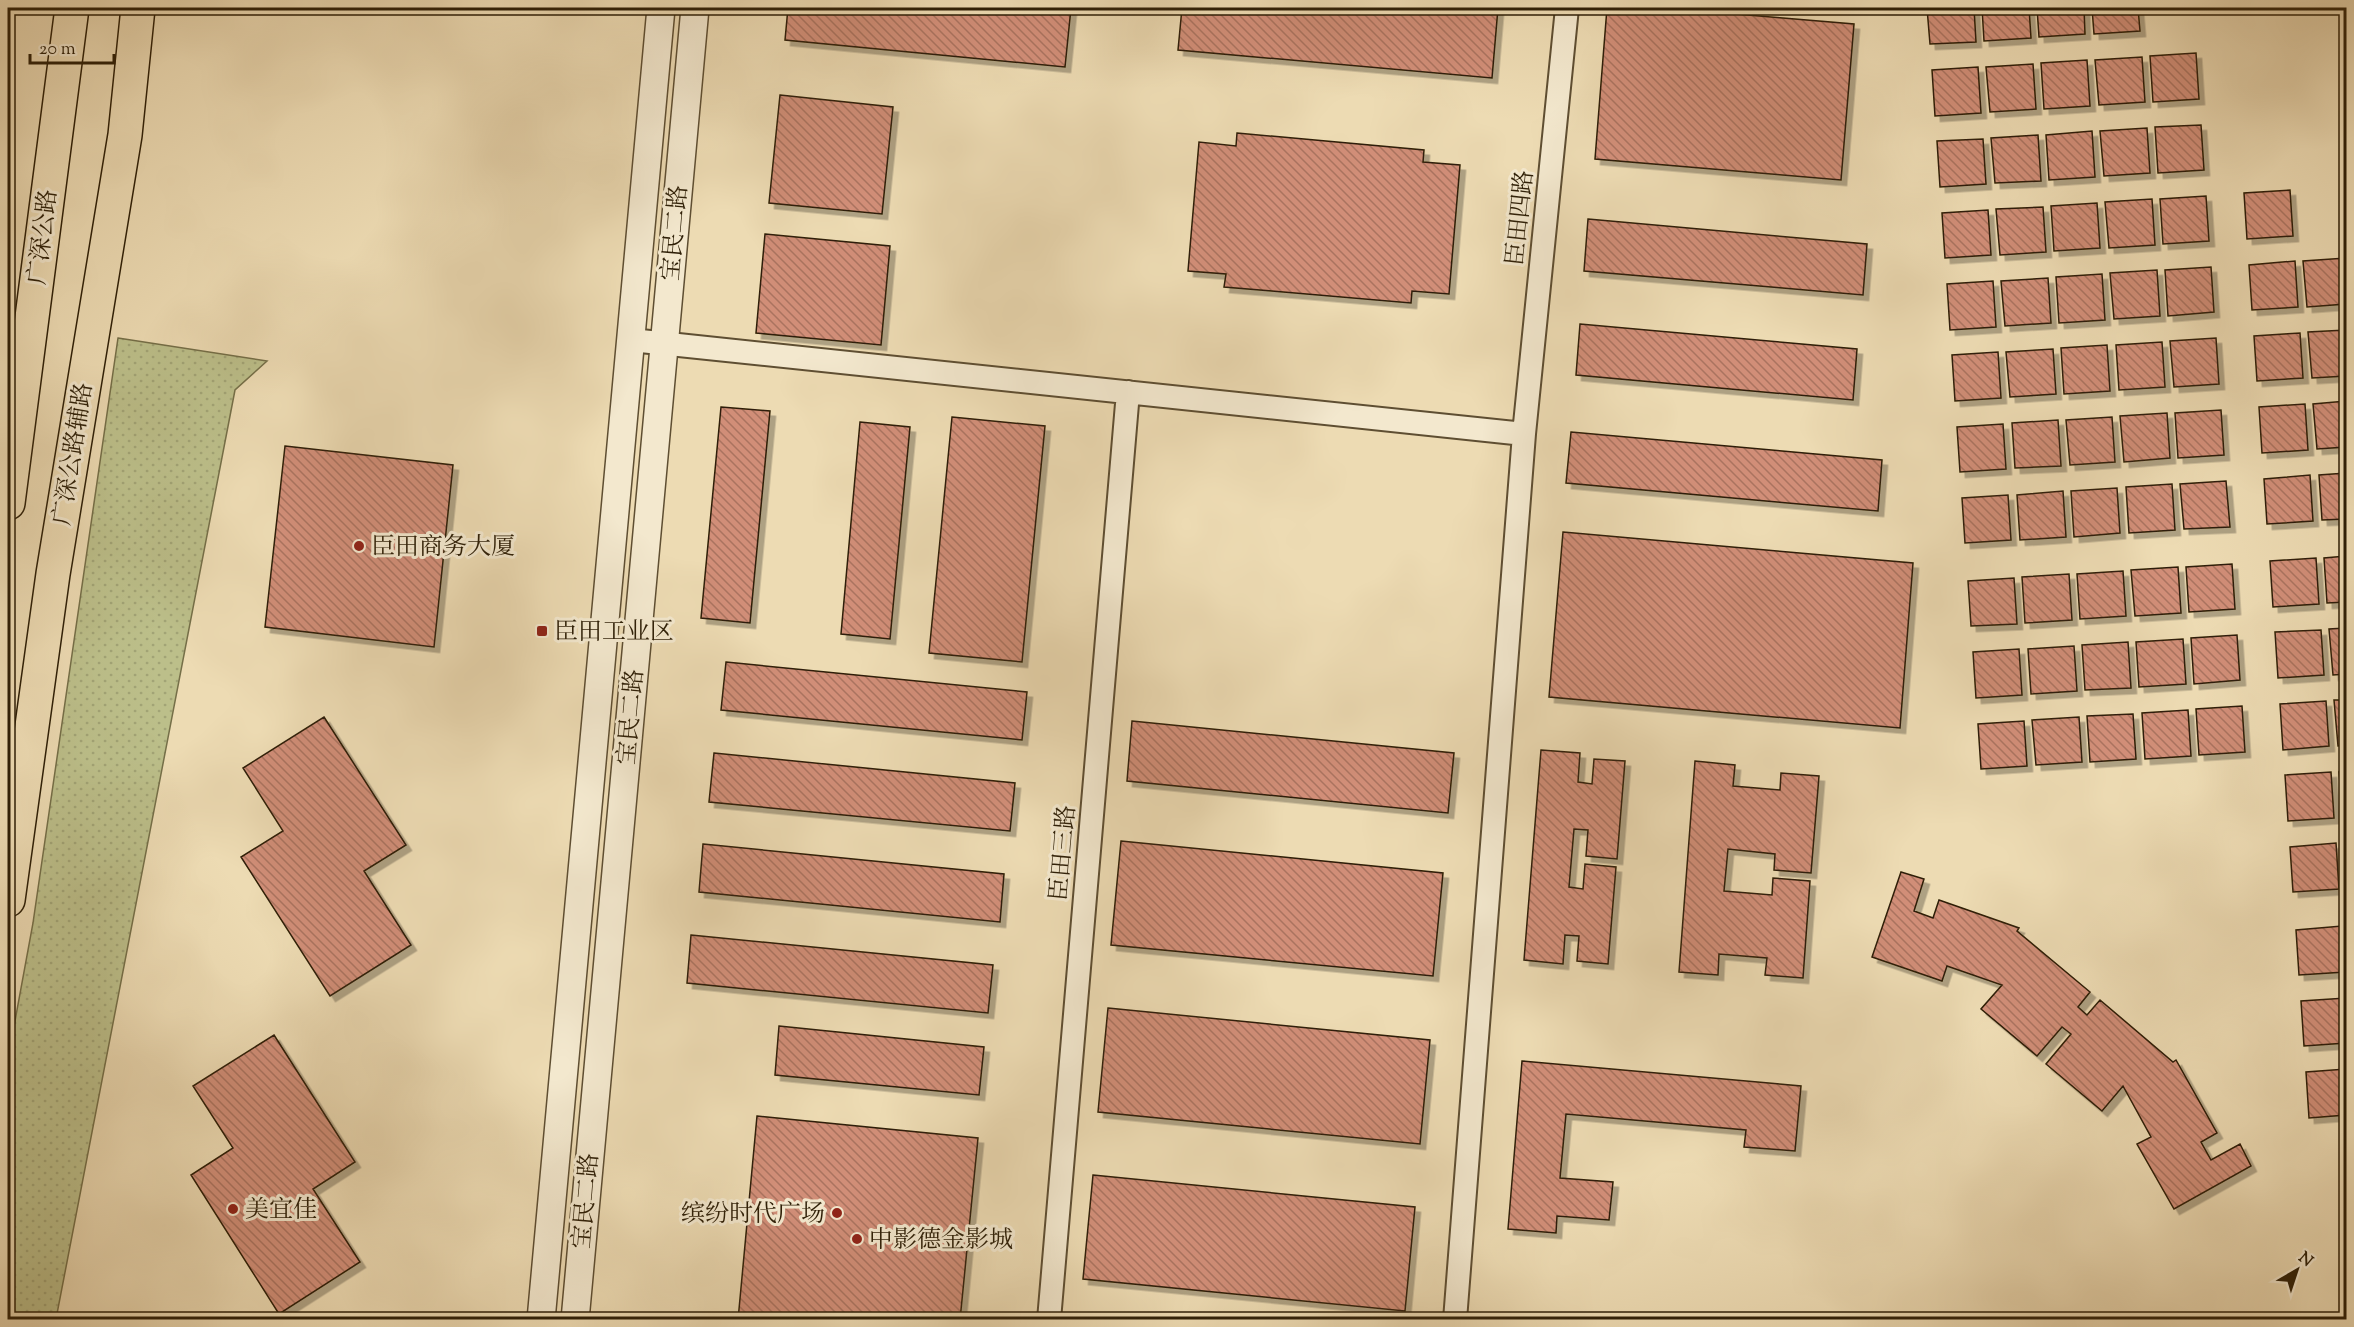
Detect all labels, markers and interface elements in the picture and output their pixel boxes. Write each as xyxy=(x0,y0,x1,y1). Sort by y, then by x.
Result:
scale bar xyxy=(30,27,114,65)
text: 20 m xyxy=(39,37,76,63)
street label: 臣田四路 xyxy=(1499,169,1543,268)
street label: 宝民二路 xyxy=(655,184,697,282)
street label: 广深公路 xyxy=(21,188,67,287)
street label: 广深公路辅路 xyxy=(46,381,102,528)
place label: 臣田商务大厦 xyxy=(371,531,515,565)
marker: 臣田商务大厦 xyxy=(352,539,366,553)
place label: 臣田工业区 xyxy=(554,616,674,650)
marker: 臣田工业区 xyxy=(535,624,549,638)
street label: 宝民二路 xyxy=(611,668,653,766)
street label: 臣田三路 xyxy=(1043,804,1085,902)
street label: 宝民二路 xyxy=(566,1152,608,1250)
place label: 美宜佳 xyxy=(245,1194,317,1228)
place label: 缤纷时代广场 xyxy=(681,1198,825,1232)
marker: 美宜佳 xyxy=(226,1202,240,1216)
marker: 缤纷时代广场 xyxy=(830,1206,844,1220)
place label: 中影德金影城 xyxy=(869,1224,1013,1258)
marker: 中影德金影城 xyxy=(850,1232,864,1246)
north arrow xyxy=(2267,1240,2327,1300)
text: N xyxy=(2293,1247,2317,1273)

